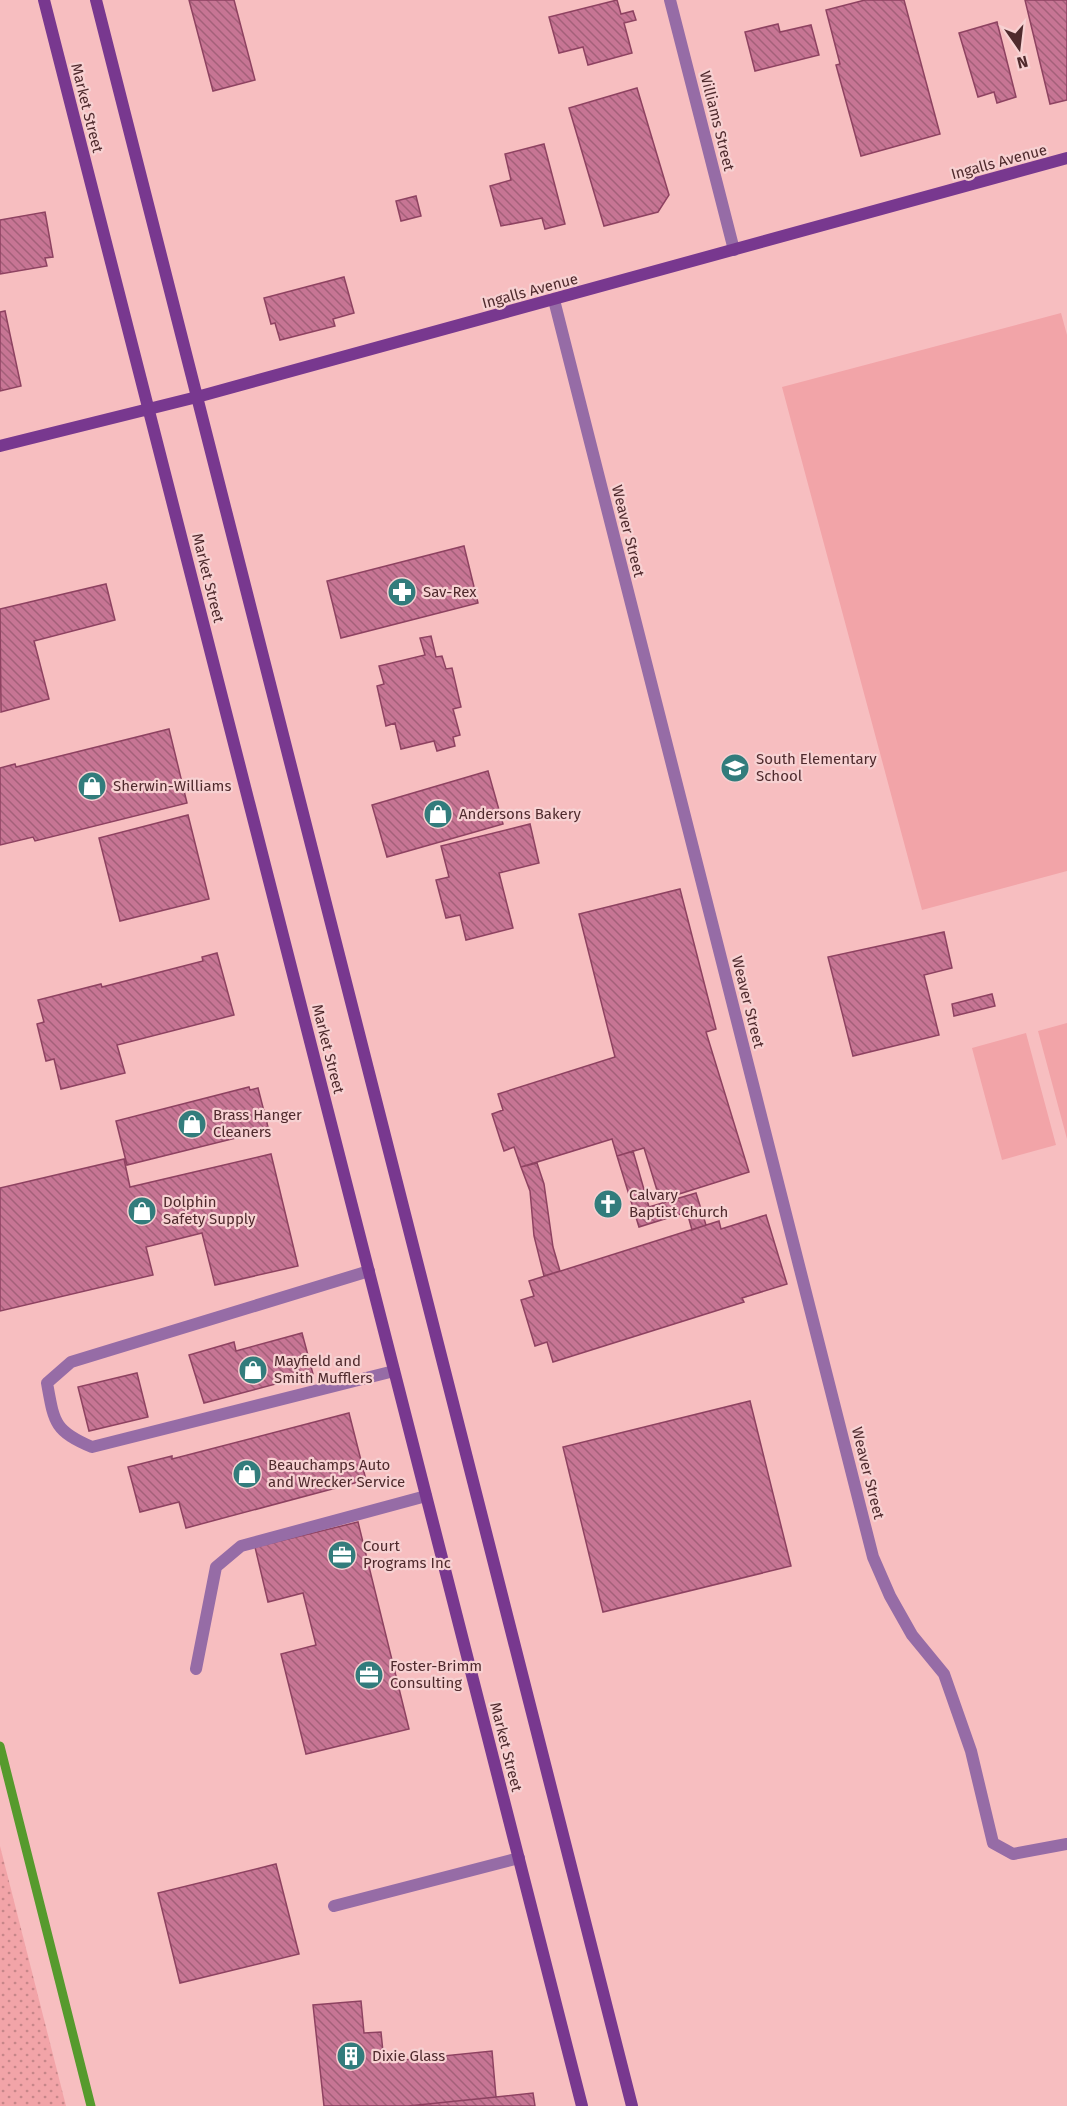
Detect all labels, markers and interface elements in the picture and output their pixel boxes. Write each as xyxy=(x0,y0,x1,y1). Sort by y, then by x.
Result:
north arrow xyxy=(989,18,1049,78)
text: N xyxy=(1015,52,1030,73)
street label: Market Street xyxy=(67,61,107,155)
street label: Williams Street xyxy=(696,69,738,173)
street label: Ingalls Avenue xyxy=(949,141,1049,183)
street label: Ingalls Avenue xyxy=(480,270,580,312)
street label: Weaver Street xyxy=(608,483,648,579)
street label: Market Street xyxy=(188,531,228,625)
pharmacy icon: Sav-Rex xyxy=(386,576,418,608)
place label: Sav-Rex xyxy=(423,583,477,601)
place label: South Elementary School xyxy=(756,750,877,785)
school or university icon: South Elementary School xyxy=(719,752,751,784)
shop icon: Sherwin-Williams xyxy=(76,770,108,802)
place label: Sherwin-Williams xyxy=(113,777,231,795)
shop icon: Andersons Bakery xyxy=(422,798,454,830)
place label: Andersons Bakery xyxy=(459,805,581,823)
street label: Weaver Street xyxy=(728,954,768,1050)
street label: Market Street xyxy=(308,1002,348,1096)
place label: Brass Hanger Cleaners xyxy=(213,1106,302,1141)
shop icon: Brass Hanger Cleaners xyxy=(176,1108,208,1140)
place label: Calvary Baptist Church xyxy=(629,1186,728,1221)
church icon: Calvary Baptist Church xyxy=(592,1188,624,1220)
place label: Dolphin Safety Supply xyxy=(163,1193,256,1228)
shop icon: Dolphin Safety Supply xyxy=(126,1195,158,1227)
place label: Mayfield and Smith Mufflers xyxy=(274,1352,372,1387)
shop icon: Mayfield and Smith Mufflers xyxy=(237,1354,269,1386)
street label: Weaver Street xyxy=(848,1425,888,1521)
place label: Beauchamps Auto and Wrecker Service xyxy=(268,1456,405,1491)
shop icon: Beauchamps Auto and Wrecker Service xyxy=(231,1458,263,1490)
place label: Court Programs Inc xyxy=(363,1537,451,1572)
office icon: Court Programs Inc xyxy=(326,1539,358,1571)
place label: Foster-Brimm Consulting xyxy=(390,1657,482,1692)
office icon: Foster-Brimm Consulting xyxy=(353,1659,385,1691)
street label: Market Street xyxy=(486,1700,526,1794)
building icon: Dixie Glass xyxy=(335,2040,367,2072)
place label: Dixie Glass xyxy=(372,2047,445,2065)

